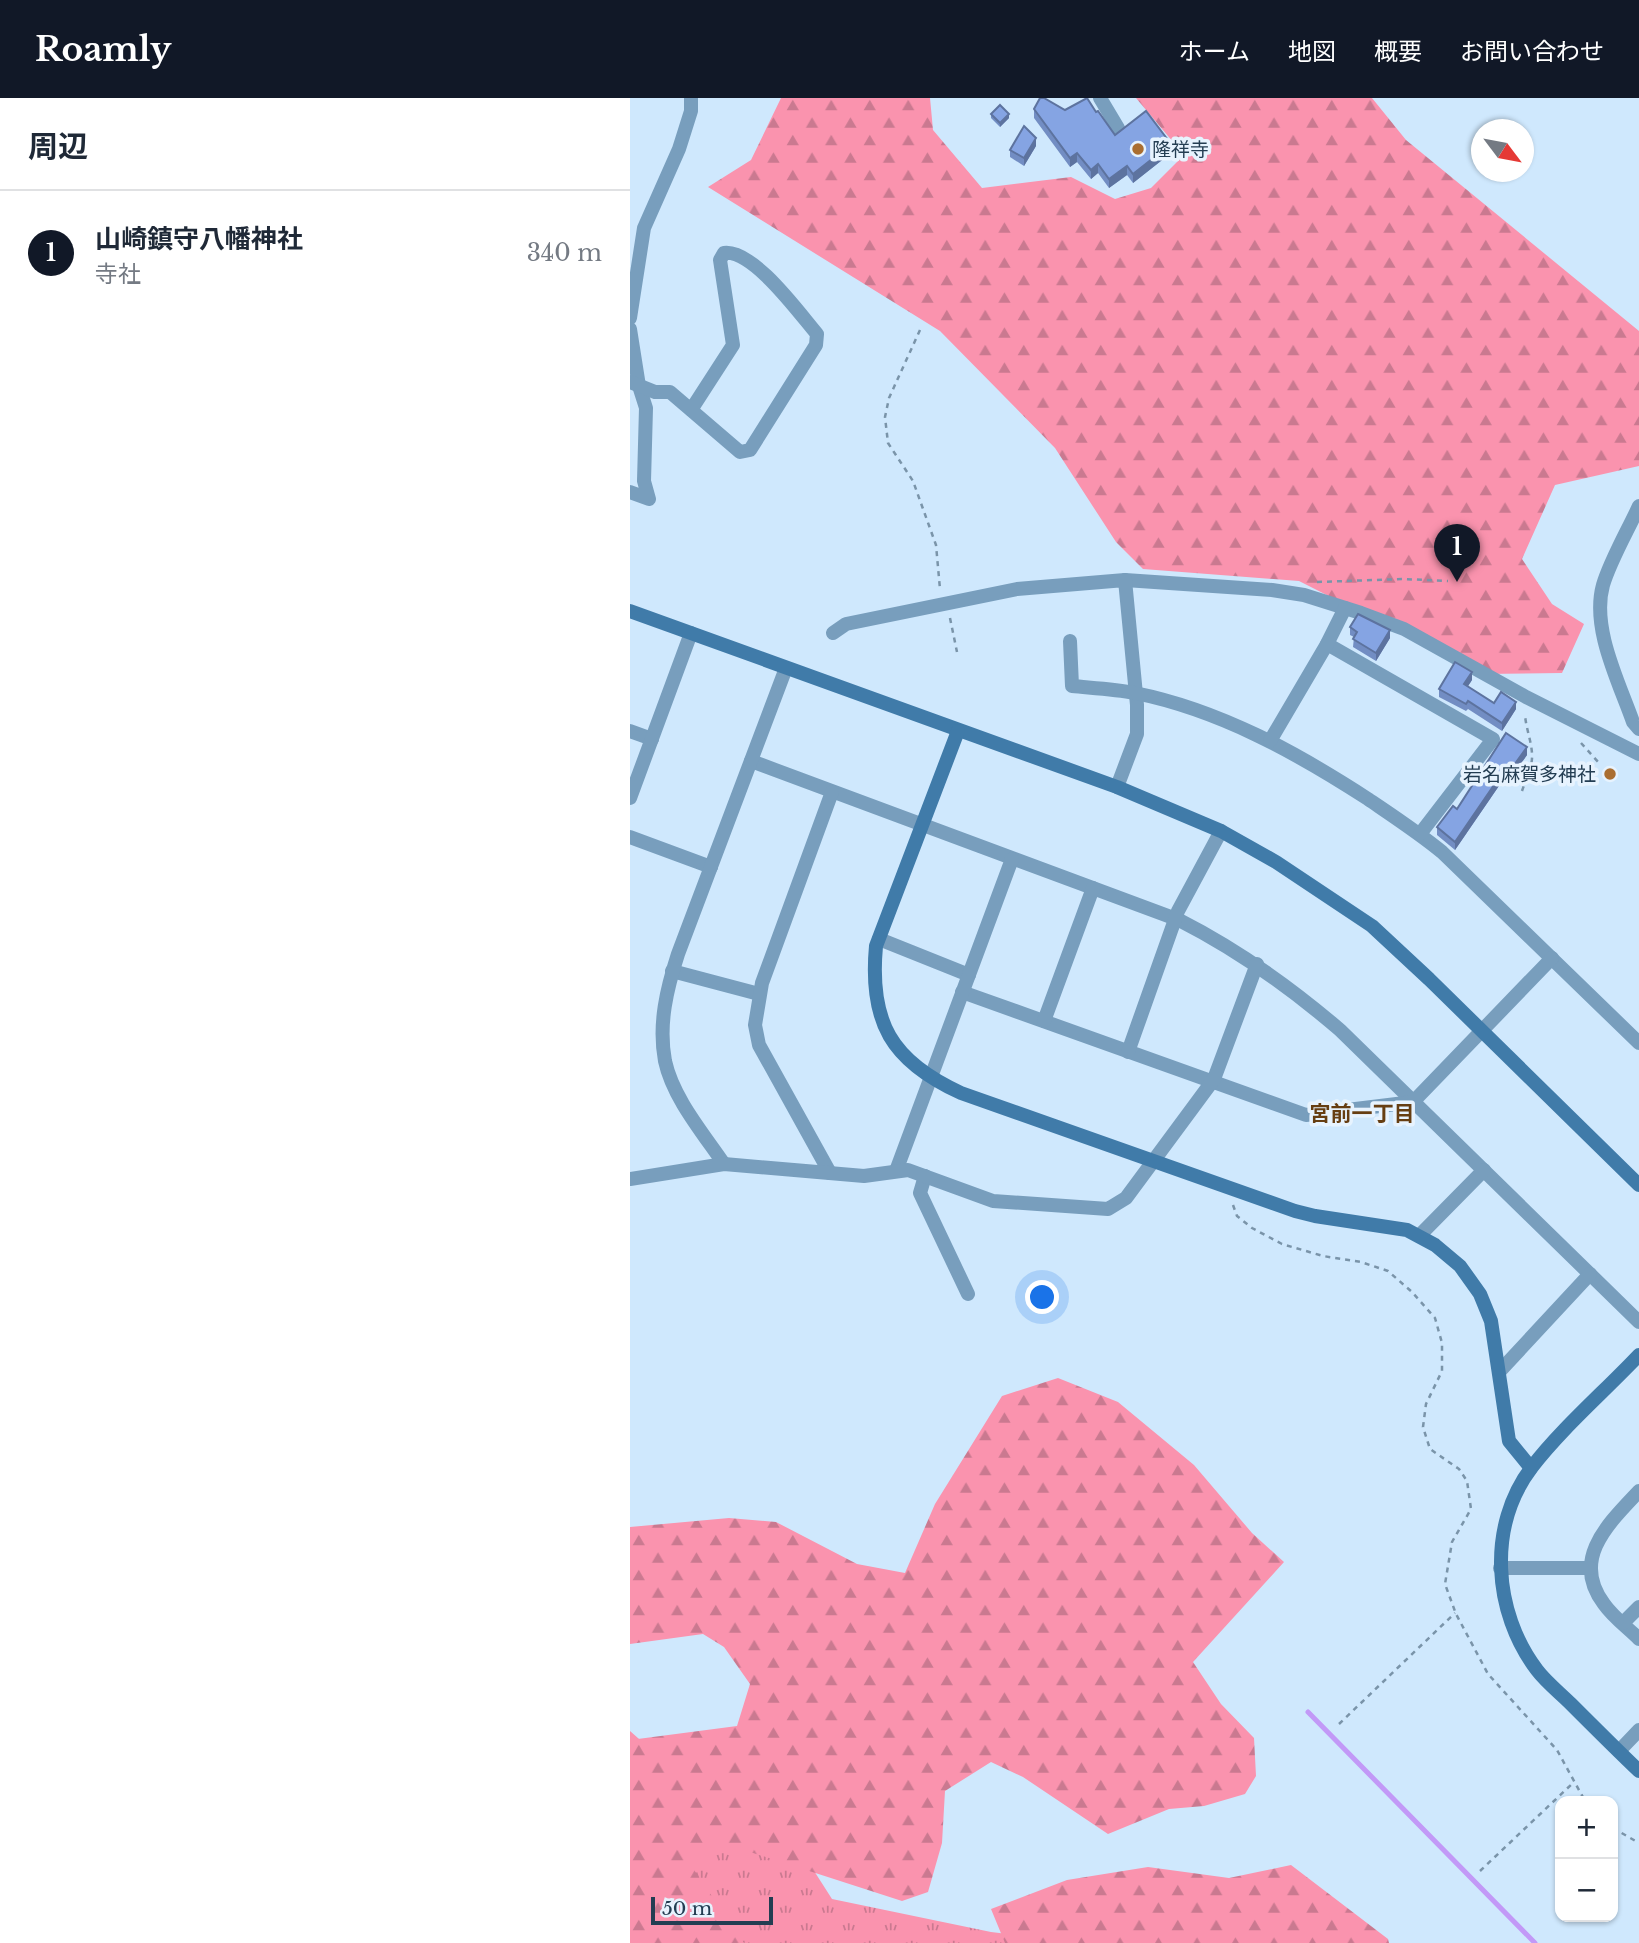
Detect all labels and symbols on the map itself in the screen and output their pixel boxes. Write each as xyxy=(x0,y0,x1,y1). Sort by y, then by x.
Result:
north arrow xyxy=(1471,119,1534,182)
place label: 隆祥寺 xyxy=(1152,138,1209,161)
marker: 隆祥寺 xyxy=(1130,141,1146,157)
pin: 1 xyxy=(1434,524,1480,582)
place label: 岩名麻賀多神社 xyxy=(1463,763,1596,786)
marker: 岩名麻賀多神社 xyxy=(1602,766,1618,782)
district label: 宮前一丁目 xyxy=(1310,1101,1415,1127)
your location xyxy=(1025,1280,1059,1314)
scale bar xyxy=(651,1894,774,1926)

